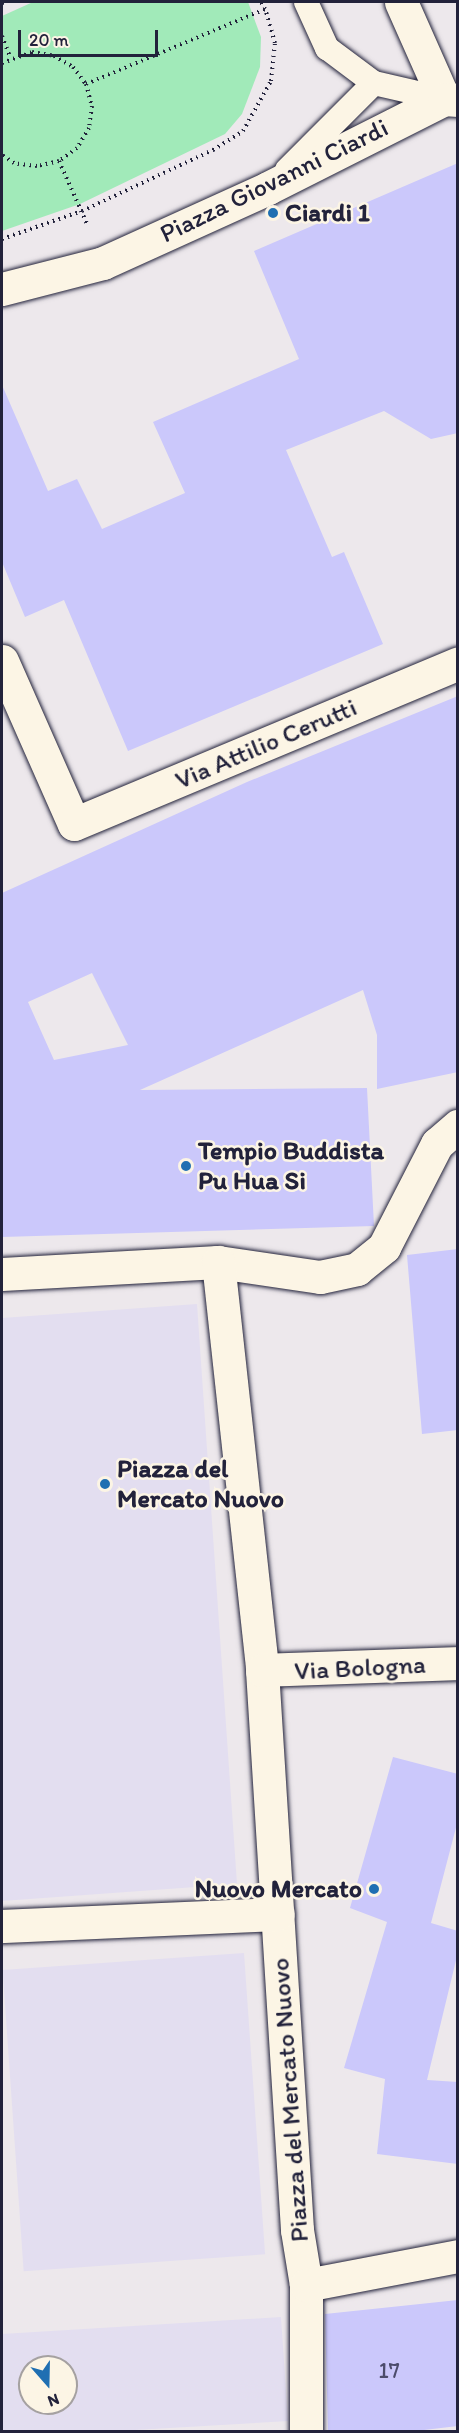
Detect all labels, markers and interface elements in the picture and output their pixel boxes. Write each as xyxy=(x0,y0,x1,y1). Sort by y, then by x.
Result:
scale bar xyxy=(21,18,160,56)
text: 20 m xyxy=(29,29,69,51)
street label: Piazza Giovanni Ciardi xyxy=(155,112,393,250)
place label: Ciardi 1 xyxy=(285,197,370,229)
marker: Ciardi 1 xyxy=(266,206,280,220)
street label: Via Attilio Cerutti xyxy=(171,692,361,796)
place label: Tempio Buddista Pu Hua Si xyxy=(198,1135,384,1196)
marker: Tempio Buddista Pu Hua Si xyxy=(179,1159,193,1173)
place label: Piazza del Mercato Nuovo xyxy=(117,1453,284,1514)
marker: Piazza del Mercato Nuovo xyxy=(98,1477,112,1491)
street label: Via Bologna xyxy=(293,1649,427,1687)
place label: Nuovo Mercato xyxy=(195,1873,362,1905)
marker: Nuovo Mercato xyxy=(367,1882,381,1896)
street label: Piazza del Mercato Nuovo xyxy=(265,1957,315,2243)
north arrow xyxy=(18,2355,78,2415)
house number: 17 xyxy=(378,2358,400,2384)
text: N xyxy=(45,2390,62,2411)

